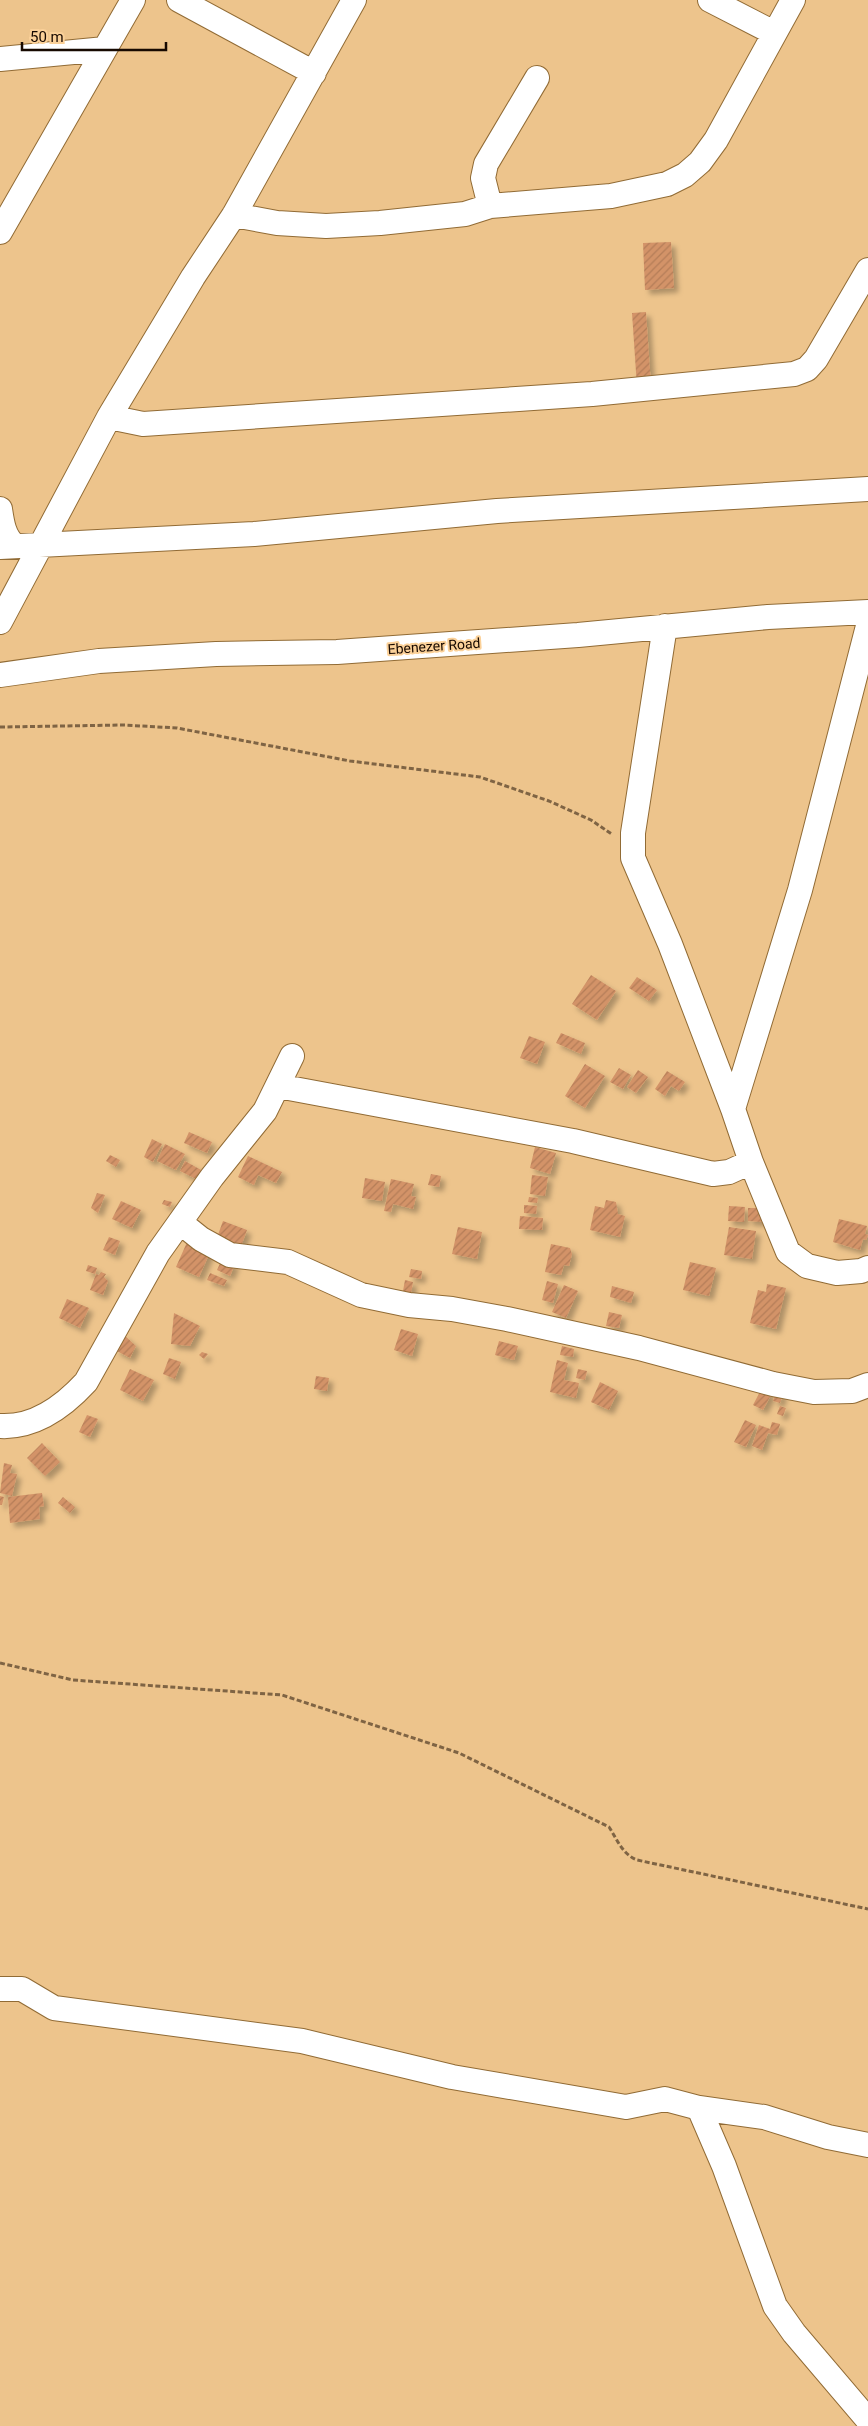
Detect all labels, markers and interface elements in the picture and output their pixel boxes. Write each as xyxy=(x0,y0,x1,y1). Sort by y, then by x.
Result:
scale bar xyxy=(22,20,166,52)
text: 50 m xyxy=(30,28,64,46)
street label: Ebenezer Road xyxy=(387,635,481,657)

